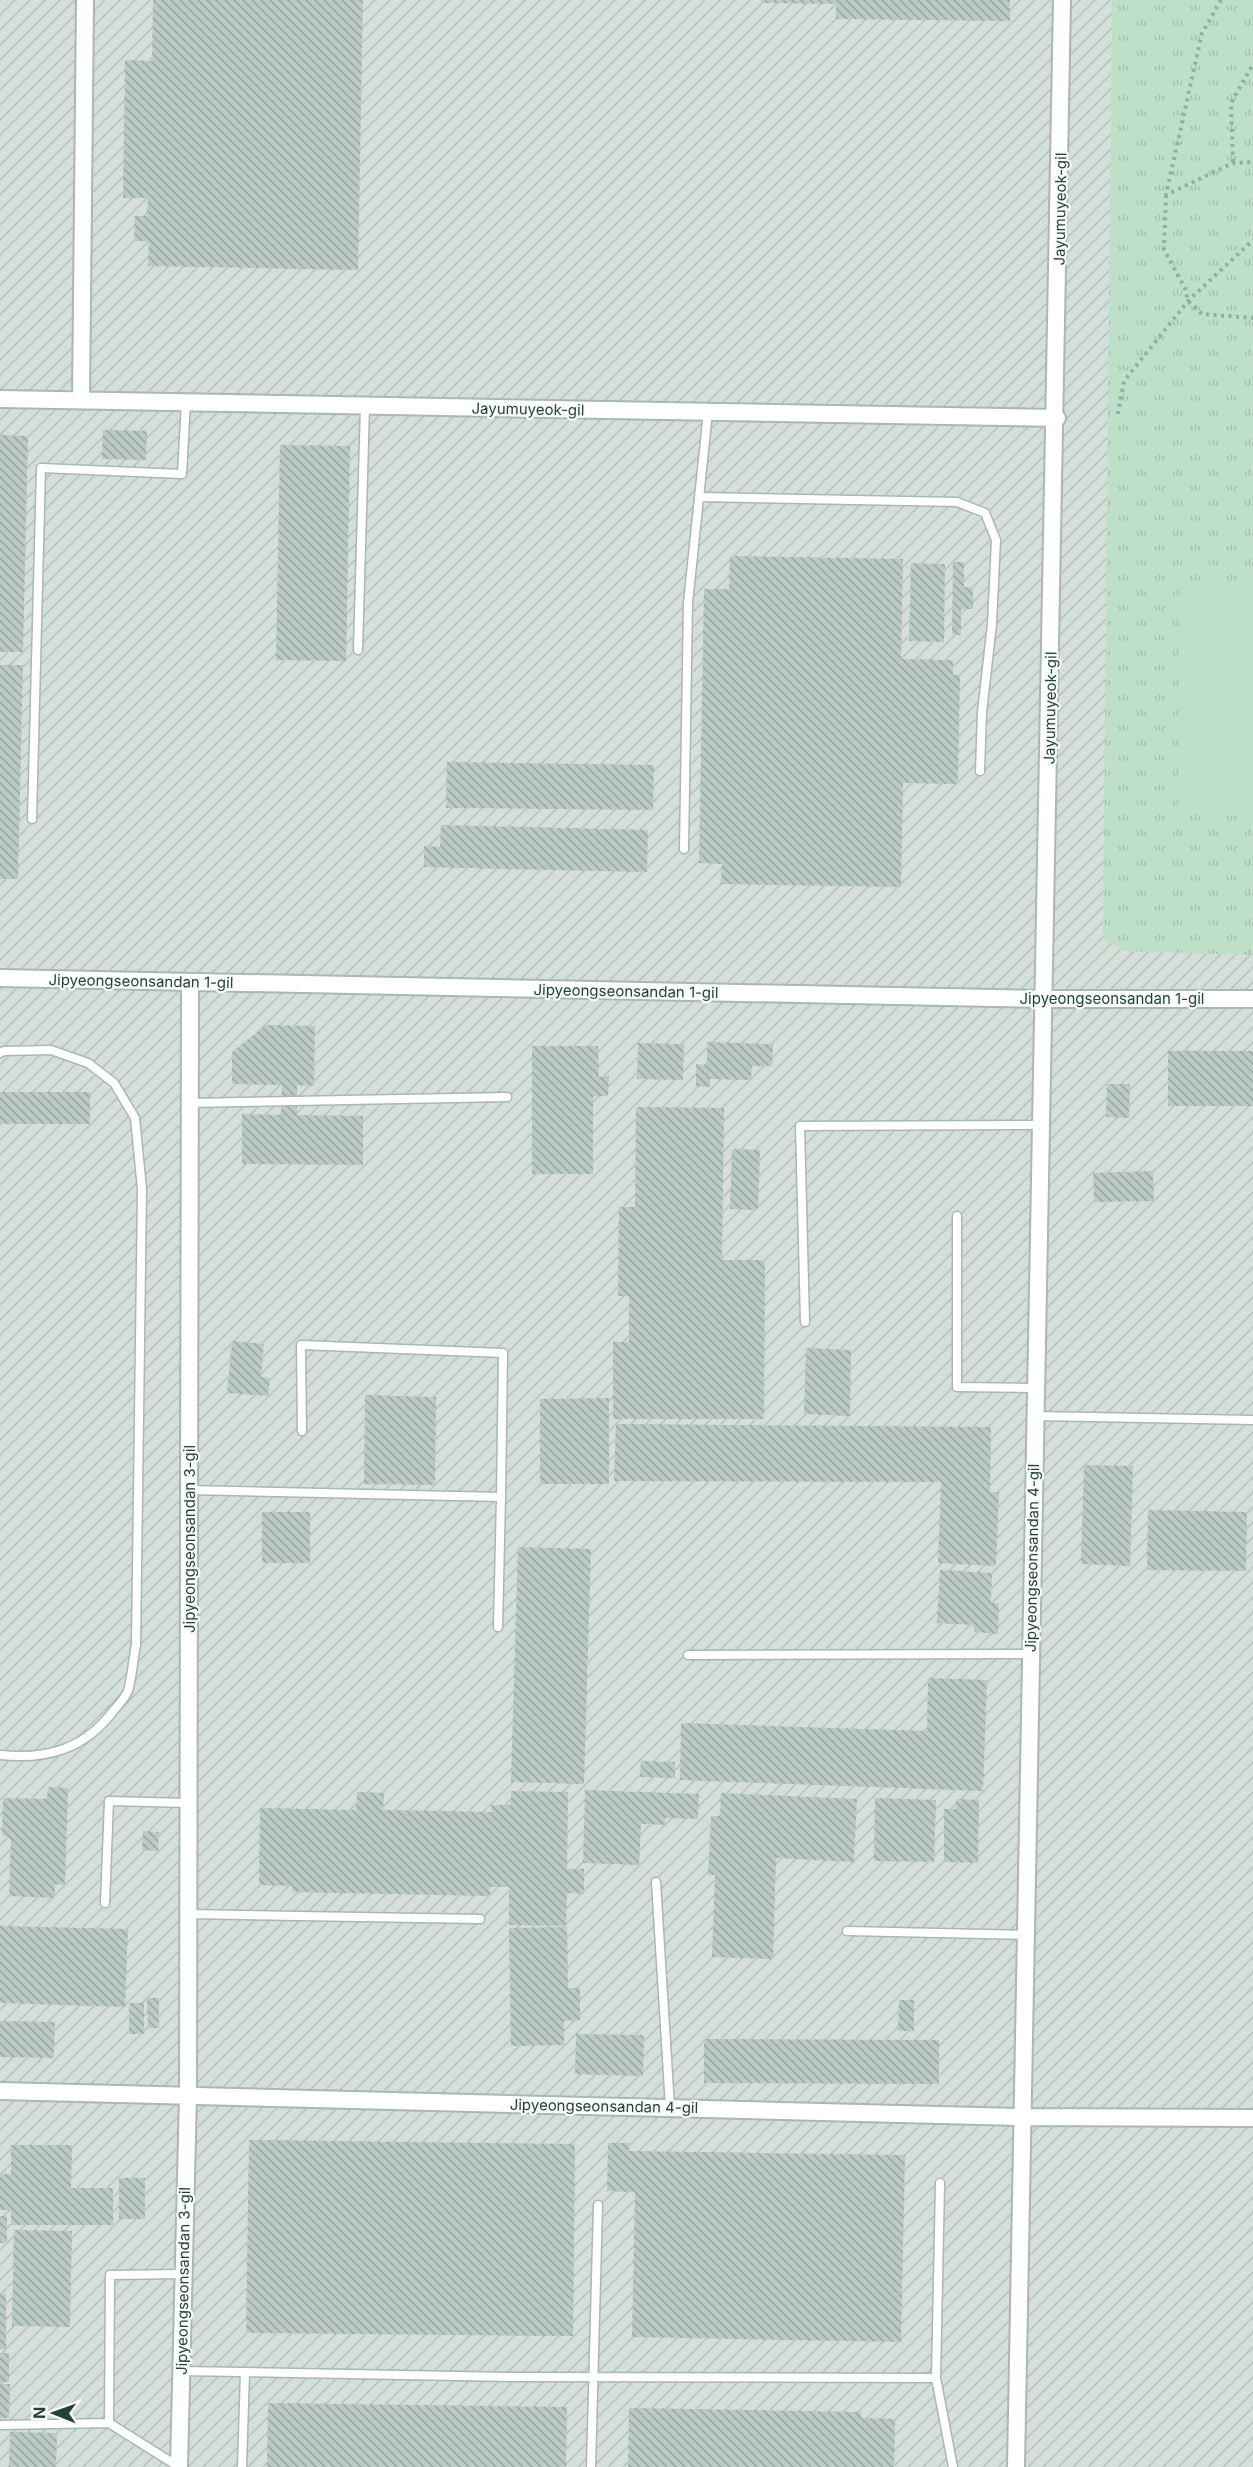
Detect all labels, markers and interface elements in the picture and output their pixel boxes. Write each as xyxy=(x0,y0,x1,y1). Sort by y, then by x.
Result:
street label: Jayumuyeok-gil xyxy=(1050,152,1070,266)
street label: Jayumuyeok-gil xyxy=(471,399,585,419)
street label: Jayumuyeok-gil xyxy=(1040,651,1060,765)
street label: Jipyeongseonsandan 1-gil xyxy=(48,970,234,992)
street label: Jipyeongseonsandan 1-gil xyxy=(533,980,719,1002)
street label: Jipyeongseonsandan 1-gil xyxy=(1020,989,1204,1008)
street label: Jipyeongseonsandan 3-gil xyxy=(180,1445,199,1633)
street label: Jipyeongseonsandan 4-gil xyxy=(1021,1464,1043,1652)
street label: Jipyeongseonsandan 4-gil xyxy=(510,2095,698,2117)
street label: Jipyeongseonsandan 3-gil xyxy=(172,2187,194,2375)
north arrow xyxy=(24,2383,84,2443)
text: N xyxy=(29,2406,49,2419)

